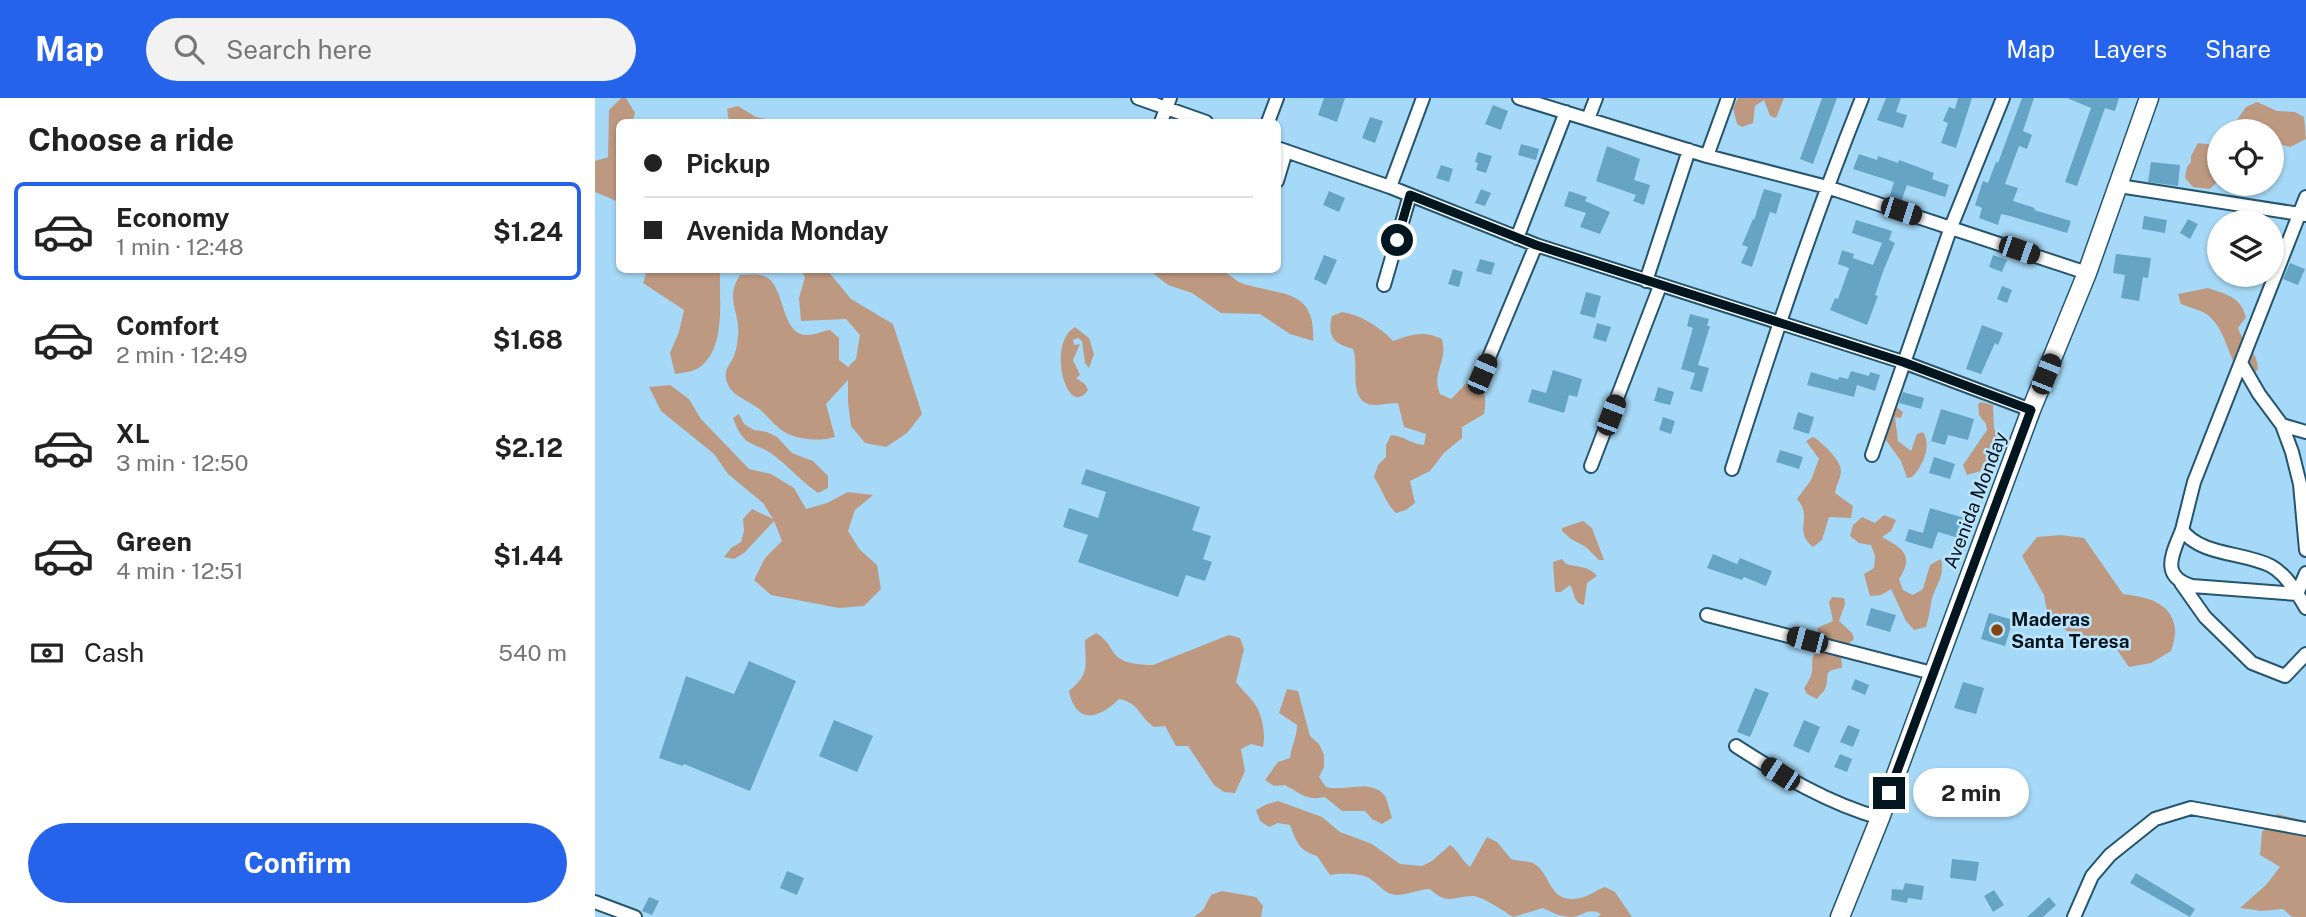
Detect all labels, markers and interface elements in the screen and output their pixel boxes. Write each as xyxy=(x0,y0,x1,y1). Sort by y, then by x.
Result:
search box xyxy=(146,18,636,81)
text: Map xyxy=(35,30,104,68)
icon: search xyxy=(170,30,208,68)
text: Search here xyxy=(226,34,372,65)
text: Map xyxy=(2006,35,2055,63)
text: Layers xyxy=(2093,35,2167,63)
text: Share xyxy=(2205,35,2271,63)
map controls xyxy=(2207,119,2284,287)
button: locate xyxy=(2207,119,2284,196)
text: Choose a ride xyxy=(28,121,234,158)
text: Pickup xyxy=(686,148,770,179)
car xyxy=(1878,195,1925,227)
icon: car xyxy=(32,200,95,263)
text: Economy xyxy=(116,202,229,233)
button: layers xyxy=(2207,210,2284,287)
text: Avenida Monday xyxy=(686,215,889,246)
text: $1.24 xyxy=(493,216,563,247)
route start xyxy=(1381,224,1413,256)
text: 1 min · 12:48 xyxy=(116,233,244,260)
car xyxy=(1996,233,2043,267)
icon: car xyxy=(32,308,95,371)
text: Comfort xyxy=(116,310,219,341)
text: $1.68 xyxy=(493,324,563,355)
text: 2 min · 12:49 xyxy=(116,341,248,368)
car xyxy=(1465,351,1500,397)
car xyxy=(2029,351,2064,397)
car xyxy=(1594,392,1629,438)
icon: car xyxy=(32,416,95,479)
text: XL xyxy=(116,418,150,449)
street label: Avenida Monday xyxy=(1939,429,2011,571)
text: $2.12 xyxy=(494,432,563,463)
text: 3 min · 12:50 xyxy=(116,449,248,476)
icon: car xyxy=(32,524,95,587)
text: Green xyxy=(116,526,192,557)
text: $1.44 xyxy=(493,540,563,571)
text: 4 min · 12:51 xyxy=(116,557,244,584)
place label: Maderas Santa Teresa xyxy=(2011,608,2129,652)
marker: Maderas Santa Teresa xyxy=(1989,622,2005,638)
car xyxy=(1784,624,1831,656)
icon: cash xyxy=(28,634,66,672)
text: Cash xyxy=(84,637,144,668)
text: 540 m xyxy=(498,639,567,666)
car xyxy=(1757,754,1804,794)
callout: 2 min xyxy=(1913,768,2029,818)
route end xyxy=(1873,777,1905,809)
text: 2 min xyxy=(1941,779,2001,806)
button: Confirm xyxy=(28,823,567,903)

